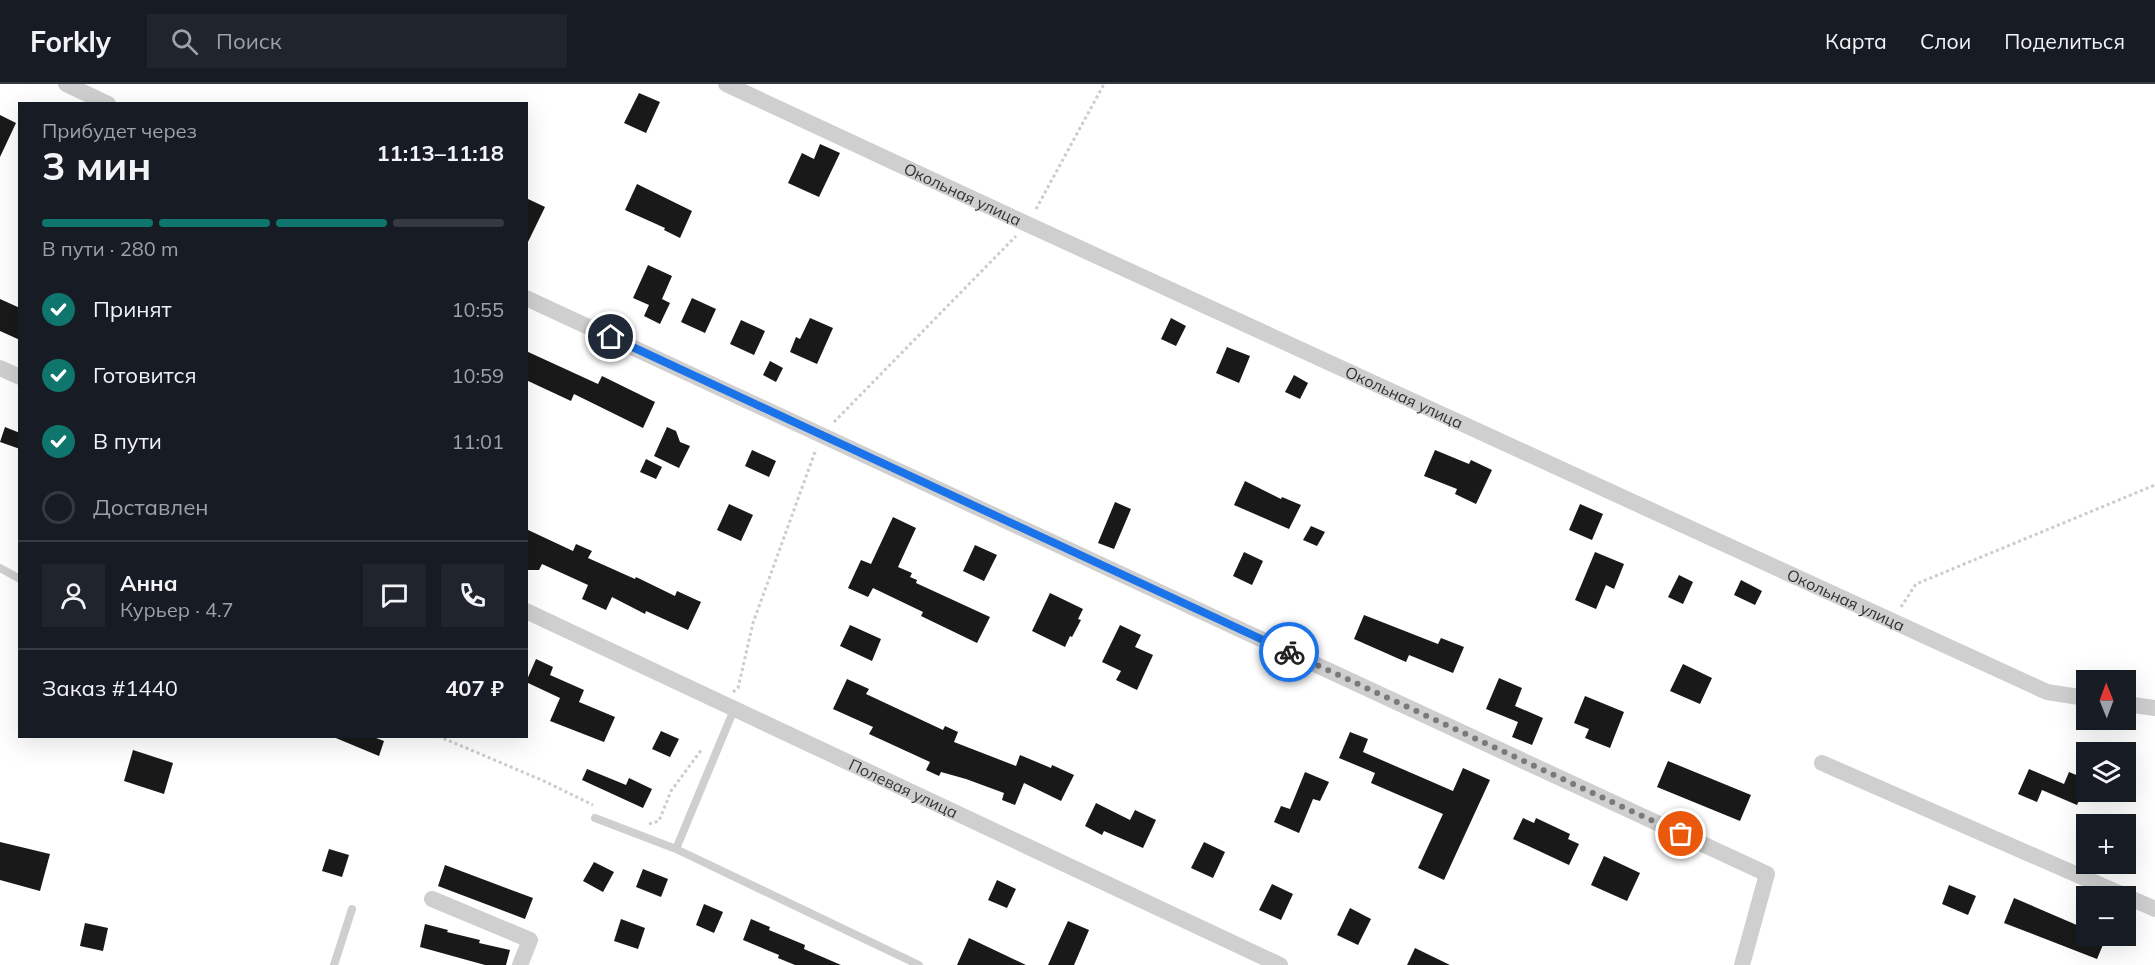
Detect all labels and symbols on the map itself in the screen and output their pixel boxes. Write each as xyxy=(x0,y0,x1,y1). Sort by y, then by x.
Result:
street label: Окольная улица xyxy=(901,158,1025,230)
pin xyxy=(585,311,636,362)
street label: Окольная улица xyxy=(1342,361,1466,433)
street label: Окольная улица xyxy=(1784,564,1908,635)
courier xyxy=(1259,622,1319,682)
north arrow xyxy=(2076,670,2136,730)
street label: Полевая улица xyxy=(846,754,961,822)
pin xyxy=(1655,808,1706,859)

